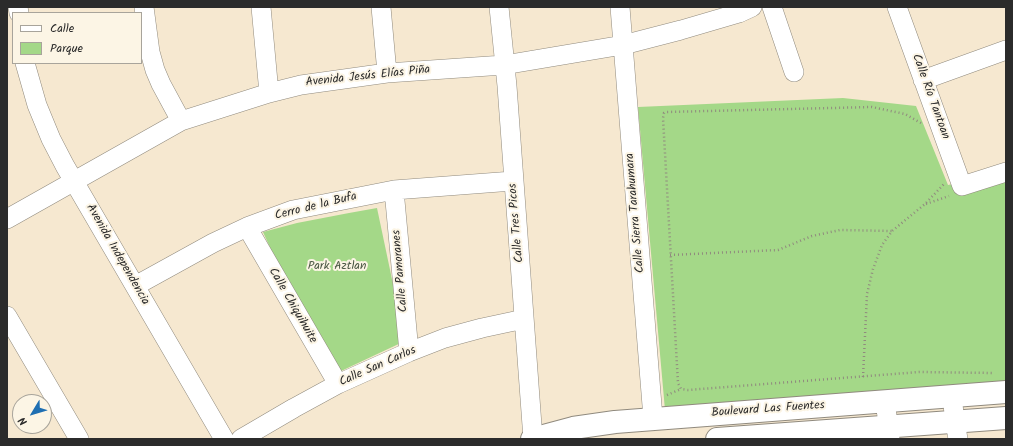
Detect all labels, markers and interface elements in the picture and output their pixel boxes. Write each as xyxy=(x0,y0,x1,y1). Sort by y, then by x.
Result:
legend xyxy=(12,12,142,64)
text: Calle xyxy=(50,19,74,38)
text: Parque xyxy=(50,39,83,58)
street label: Calle Río Tantoan xyxy=(908,52,952,142)
street label: Avenida Jesús Elías Piña xyxy=(305,63,431,91)
street label: Calle Sierra Tarahumara xyxy=(624,152,648,274)
street label: Calle Tres Picos xyxy=(506,183,528,263)
street label: Cerro de la Bufa xyxy=(274,190,358,224)
street label: Avenida Independencia xyxy=(82,202,152,308)
street label: Calle Pamoranes xyxy=(390,229,412,313)
park label: Park Aztlan xyxy=(308,260,366,274)
street label: Calle Chiquihuite xyxy=(265,266,319,346)
street label: Calle San Carlos xyxy=(337,344,419,390)
north arrow xyxy=(12,394,52,434)
street label: Boulevard Las Fuentes xyxy=(711,399,825,421)
text: N xyxy=(14,412,33,429)

